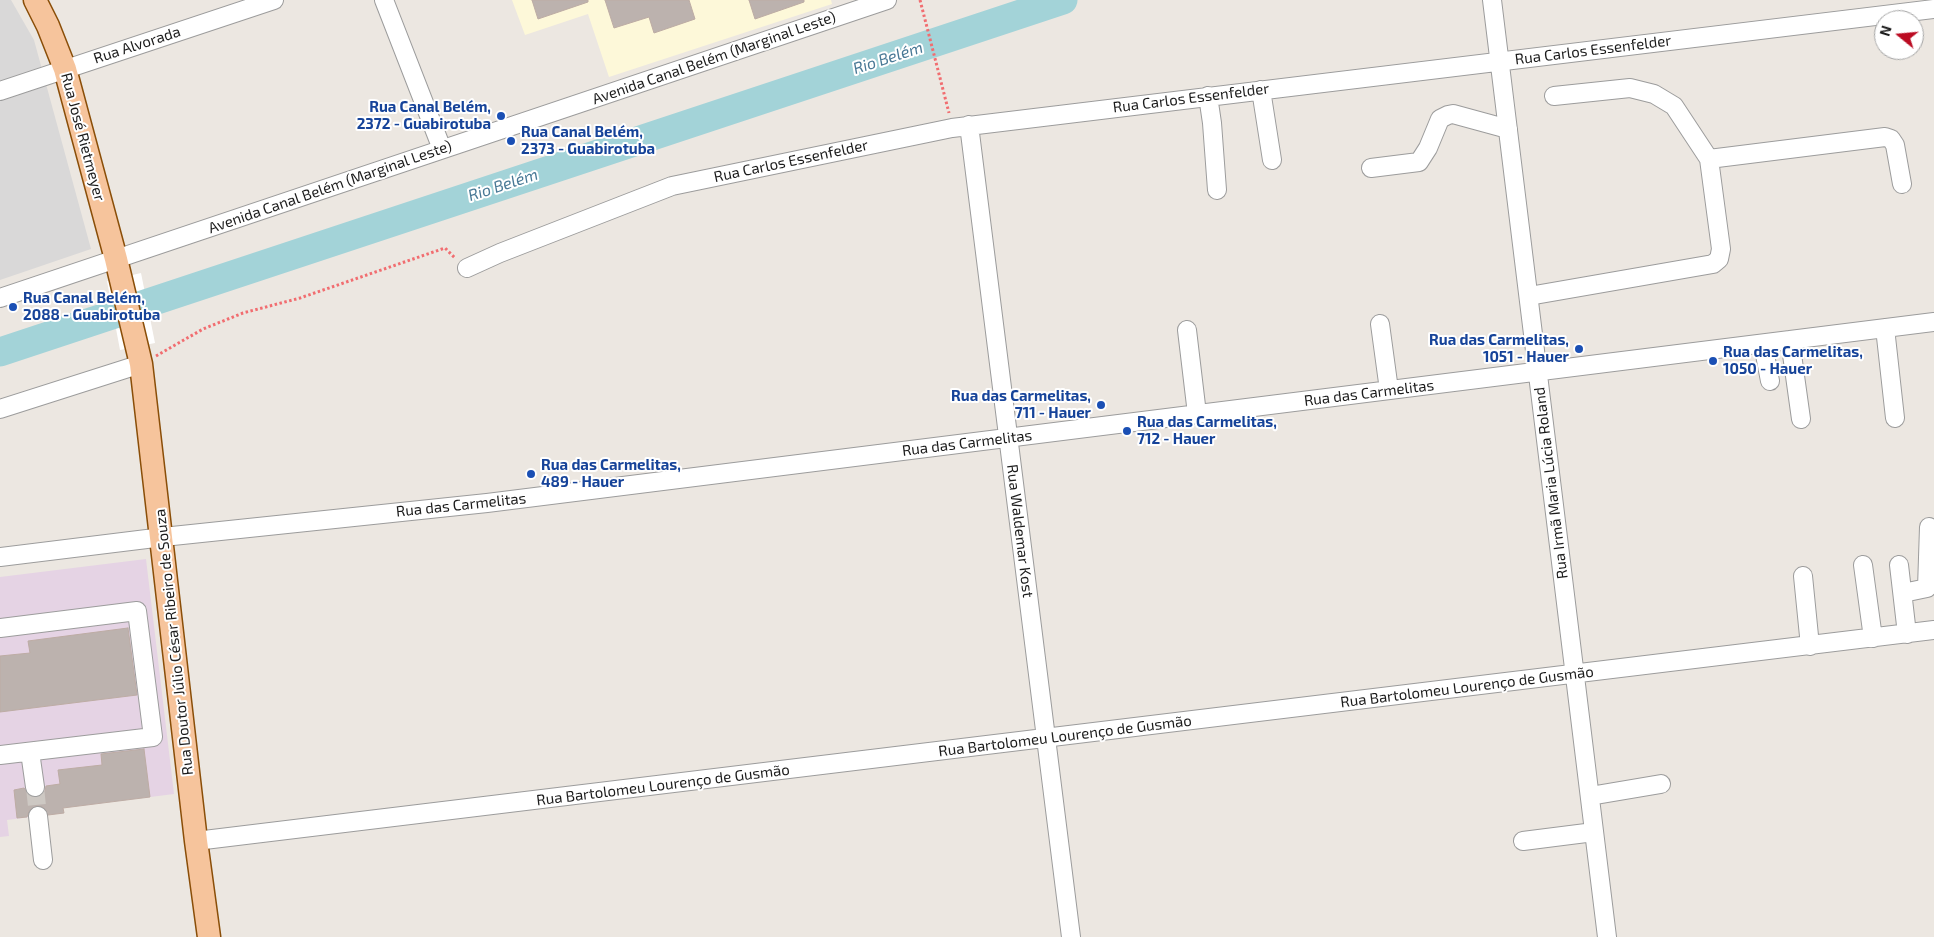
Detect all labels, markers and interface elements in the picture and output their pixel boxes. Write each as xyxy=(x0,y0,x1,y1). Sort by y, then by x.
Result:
street label: Avenida Canal Belém (Marginal Leste) xyxy=(590,8,838,108)
north arrow xyxy=(1874,10,1924,60)
street label: Rua Alvorada xyxy=(91,22,183,68)
text: N xyxy=(1876,23,1895,38)
street label: Rua Carlos Essenfelder xyxy=(1514,31,1672,69)
water label: Rio Belém xyxy=(851,38,925,78)
street label: Rua José Rietmeyer xyxy=(57,71,109,203)
street label: Rua Carlos Essenfelder xyxy=(1112,79,1270,117)
place label: Rua Canal Belém, 2372 - Guabirotuba xyxy=(357,98,491,133)
marker: Rua Canal Belém, 2372 - Guabirotuba xyxy=(495,110,507,122)
place label: Rua Canal Belém, 2373 - Guabirotuba xyxy=(521,123,655,158)
marker: Rua Canal Belém, 2373 - Guabirotuba xyxy=(505,135,517,147)
street label: Rua Carlos Essenfelder xyxy=(712,136,870,186)
street label: Avenida Canal Belém (Marginal Leste) xyxy=(206,137,454,237)
water label: Rio Belém xyxy=(466,165,540,205)
place label: Rua Canal Belém, 2088 - Guabirotuba xyxy=(23,289,160,324)
marker: Rua Canal Belém, 2088 - Guabirotuba xyxy=(7,301,19,313)
place label: Rua das Carmelitas, 1051 - Hauer xyxy=(1429,331,1569,366)
marker: Rua das Carmelitas, 1051 - Hauer xyxy=(1573,343,1585,355)
place label: Rua das Carmelitas, 1050 - Hauer xyxy=(1723,343,1863,378)
marker: Rua das Carmelitas, 1050 - Hauer xyxy=(1707,355,1719,367)
street label: Rua das Carmelitas xyxy=(1303,376,1435,410)
street label: Rua Irmã Maria Lúcia Roland xyxy=(1530,386,1572,580)
place label: Rua das Carmelitas, 711 - Hauer xyxy=(951,387,1091,422)
marker: Rua das Carmelitas, 711 - Hauer xyxy=(1095,399,1107,411)
place label: Rua das Carmelitas, 712 - Hauer xyxy=(1137,413,1277,448)
marker: Rua das Carmelitas, 712 - Hauer xyxy=(1121,425,1133,437)
street label: Rua das Carmelitas xyxy=(901,426,1033,460)
place label: Rua das Carmelitas, 489 - Hauer xyxy=(541,456,681,491)
street label: Rua Waldemar Kost xyxy=(1003,463,1037,599)
marker: Rua das Carmelitas, 489 - Hauer xyxy=(525,468,537,480)
street label: Rua das Carmelitas xyxy=(395,489,527,521)
street label: Rua Doutor Júlio César Ribeiro de Souza xyxy=(151,508,197,776)
street label: Rua Bartolomeu Lourenço de Gusmão xyxy=(1339,663,1595,711)
street label: Rua Bartolomeu Lourenço de Gusmão xyxy=(937,712,1193,760)
street label: Rua Bartolomeu Lourenço de Gusmão xyxy=(535,761,791,809)

